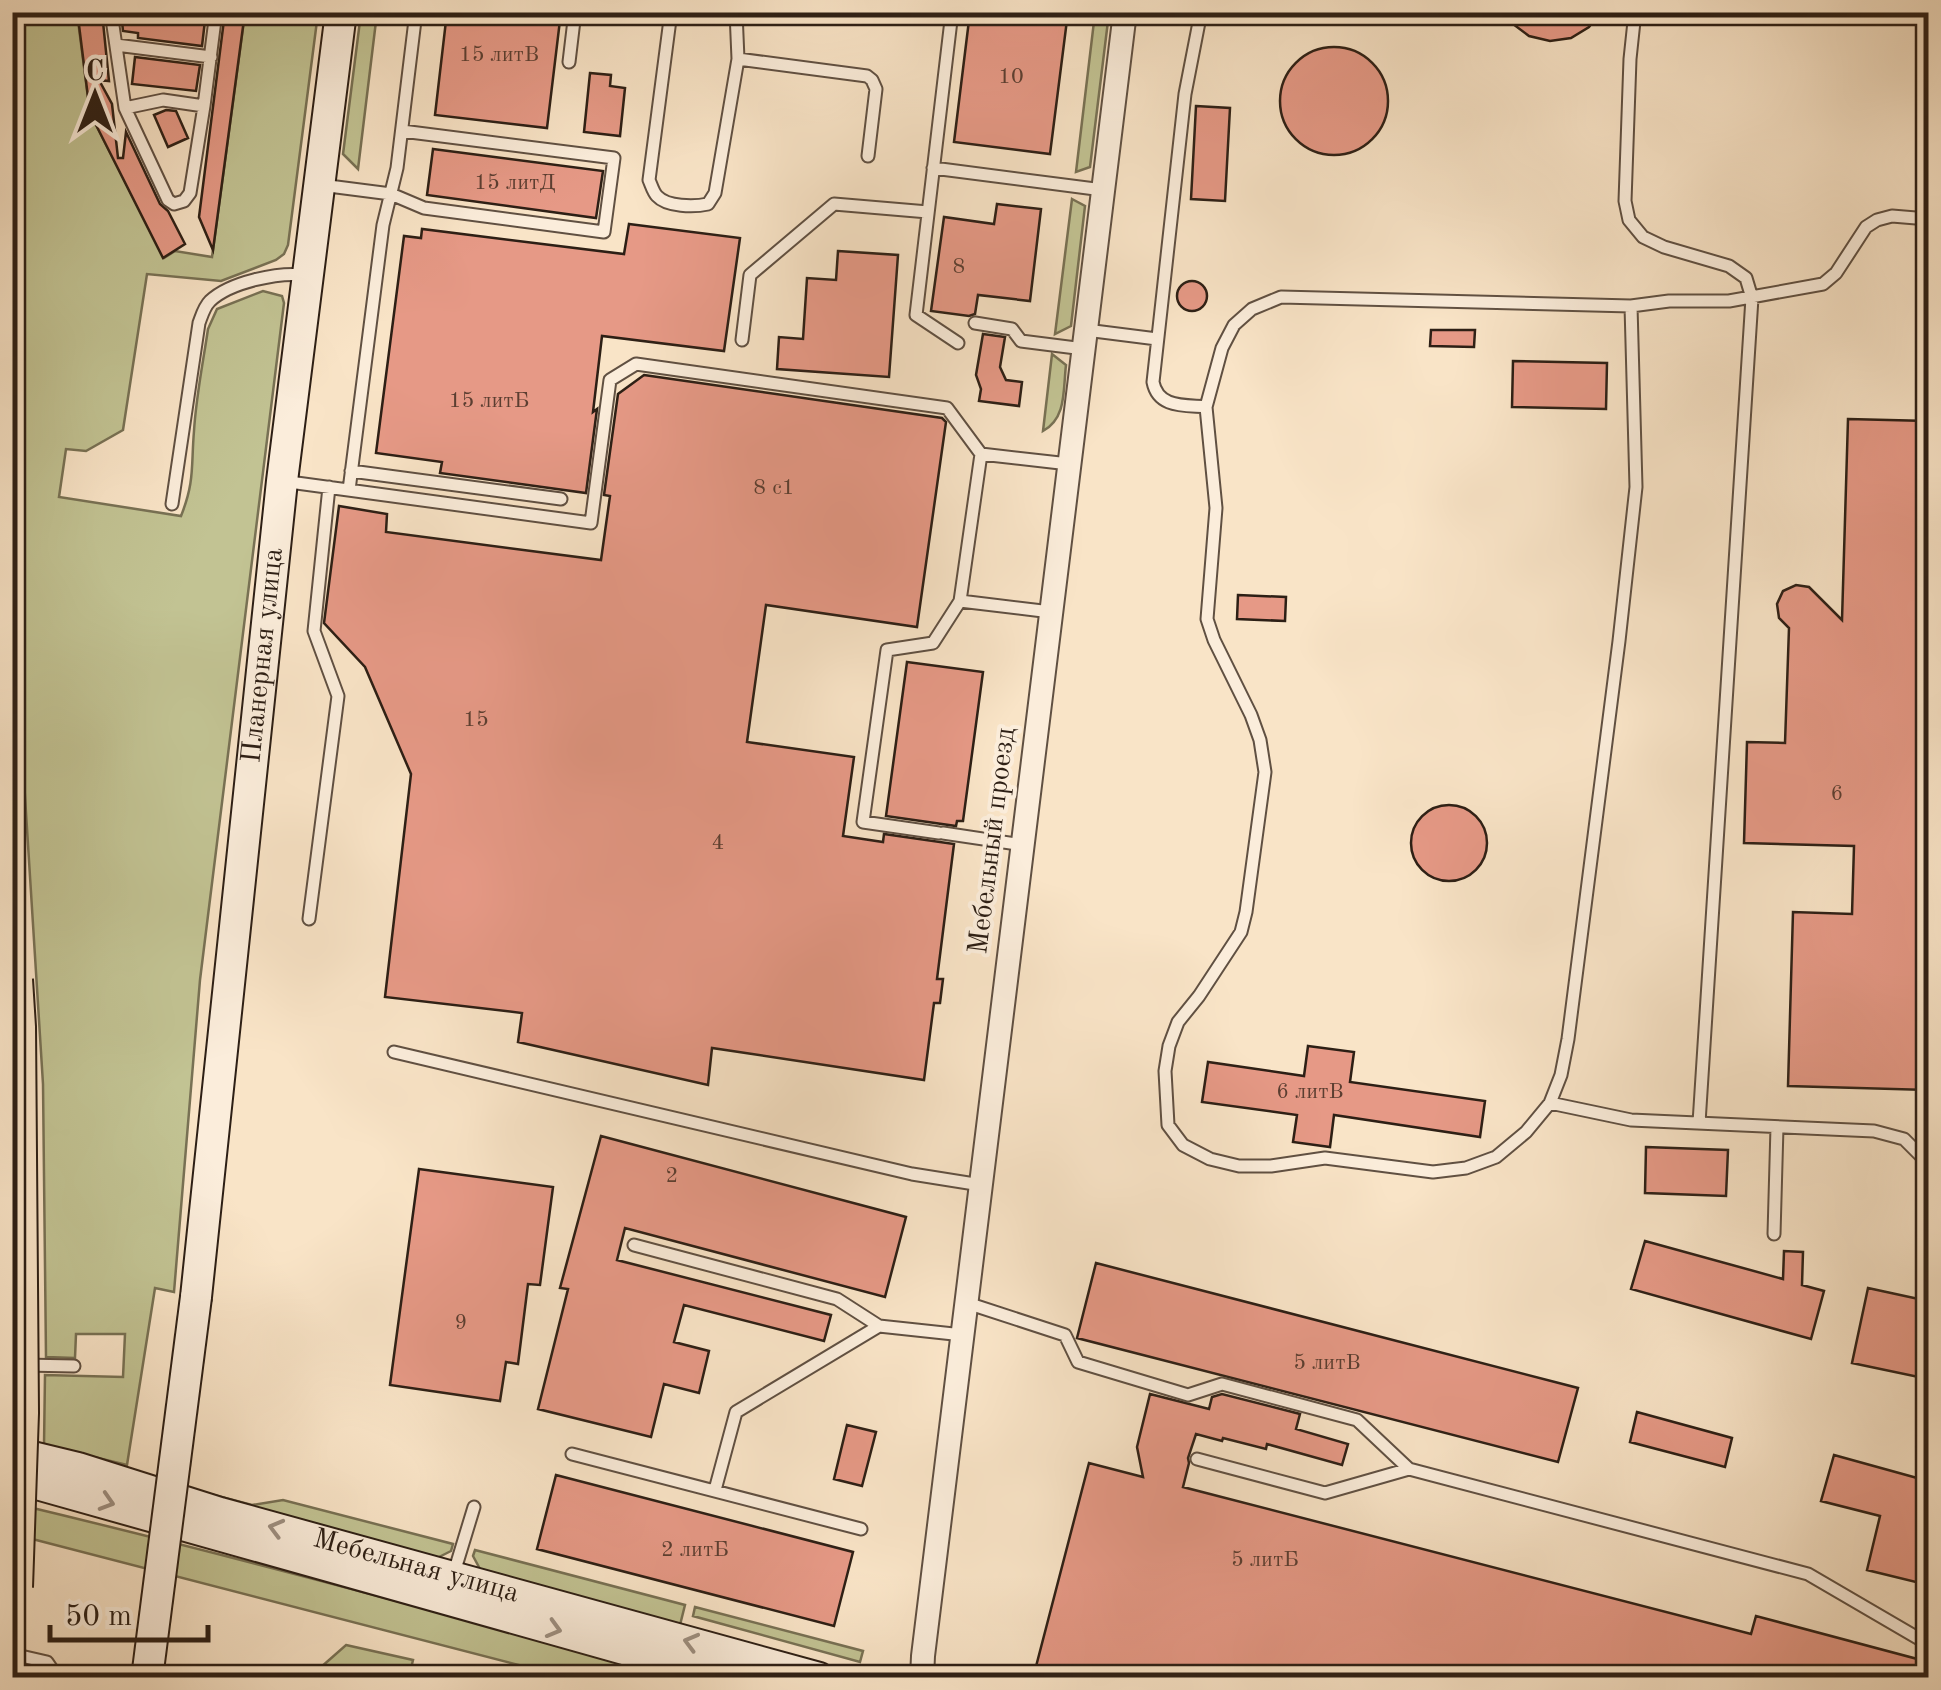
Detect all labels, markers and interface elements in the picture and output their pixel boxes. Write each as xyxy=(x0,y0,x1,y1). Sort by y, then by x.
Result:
house number: 15 литВ xyxy=(459,44,539,66)
north arrow xyxy=(45,45,145,145)
text: С xyxy=(86,58,104,87)
house number: 10 xyxy=(998,66,1024,88)
house number: 15 литД xyxy=(474,172,556,194)
house number: 8 xyxy=(953,256,965,278)
house number: 15 литБ xyxy=(449,390,529,412)
house number: 8 с1 xyxy=(753,477,795,499)
street label: Планерная улица xyxy=(238,546,289,764)
house number: 15 xyxy=(463,709,489,731)
street label: Мебельный проезд xyxy=(965,726,1021,956)
house number: 6 xyxy=(1831,783,1843,805)
house number: 4 xyxy=(712,832,724,854)
house number: 6 литВ xyxy=(1276,1081,1344,1103)
house number: 2 xyxy=(666,1165,678,1187)
house number: 9 xyxy=(455,1312,467,1334)
house number: 5 литВ xyxy=(1293,1352,1361,1374)
one-way arrow xyxy=(97,1491,114,1511)
one-way arrow xyxy=(268,1519,285,1540)
street label: Мебельная улица xyxy=(310,1525,522,1609)
house number: 2 литБ xyxy=(661,1539,729,1561)
house number: 5 литБ xyxy=(1231,1549,1299,1571)
scale bar xyxy=(50,1580,208,1642)
text: 50 m xyxy=(65,1602,132,1632)
one-way arrow xyxy=(545,1617,562,1638)
one-way arrow xyxy=(683,1633,700,1654)

